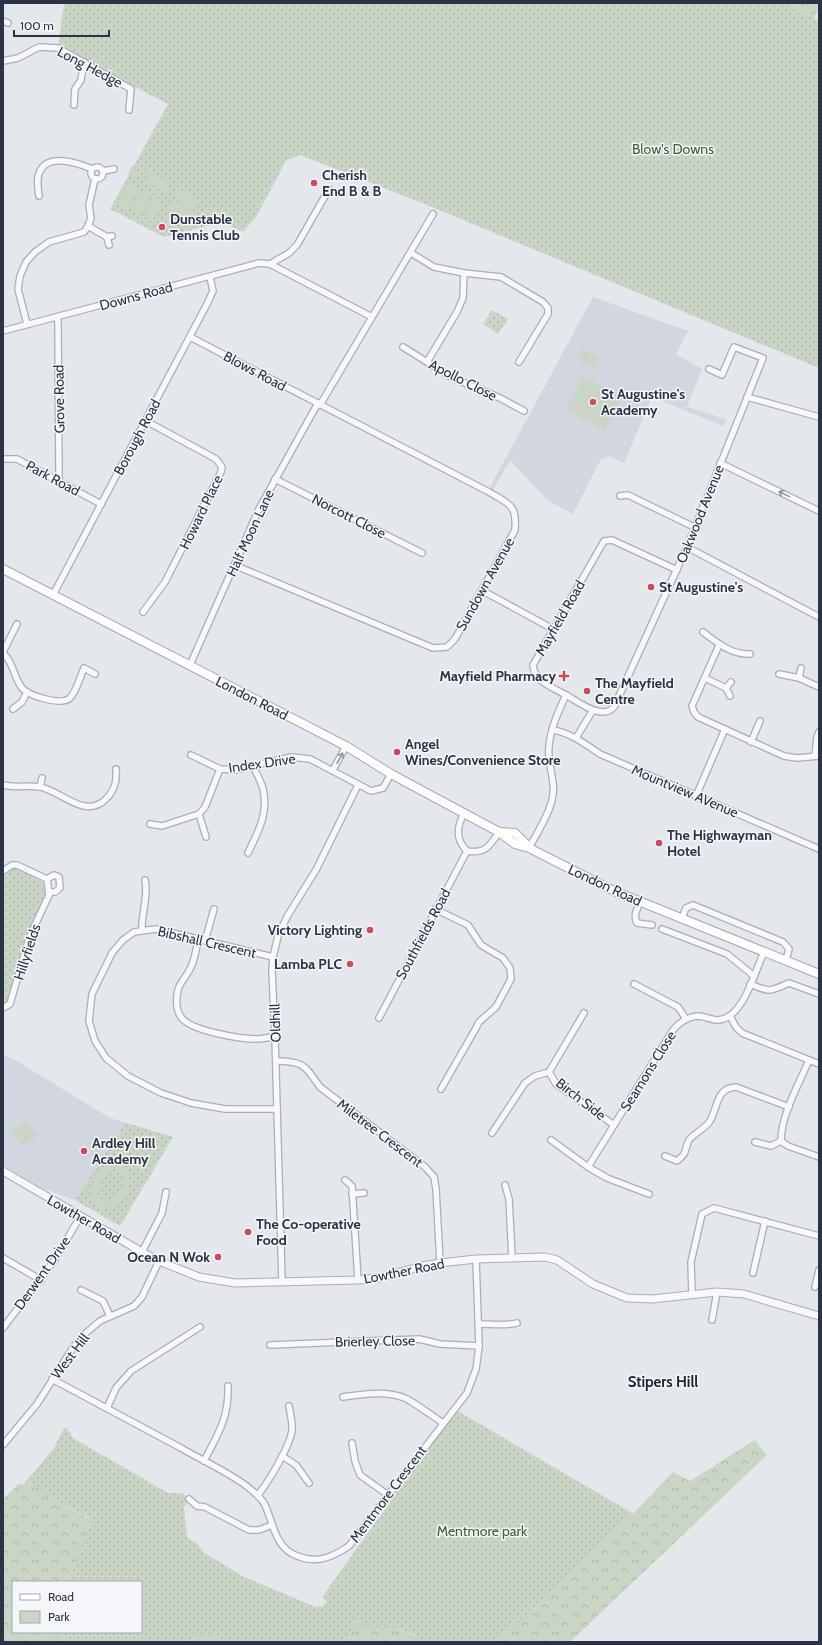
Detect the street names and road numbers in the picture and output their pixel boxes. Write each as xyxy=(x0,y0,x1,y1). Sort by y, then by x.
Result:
street label: Long Hedge xyxy=(54,42,126,92)
street label: Downs Road xyxy=(97,278,175,314)
street label: Blows Road xyxy=(220,347,290,395)
street label: Apollo Close xyxy=(426,355,500,405)
street label: Grove Road xyxy=(49,365,69,433)
street label: Borough Road xyxy=(109,396,165,478)
street label: Park Road xyxy=(23,456,83,500)
street label: Oakwood Avenue xyxy=(672,462,728,566)
street label: Howard Place xyxy=(175,472,227,552)
street label: Half Moon Lane xyxy=(222,487,278,579)
street label: Norcott Close xyxy=(309,490,389,542)
street label: Sundown Avenue xyxy=(452,534,518,634)
street label: Mayfield Road xyxy=(531,577,589,659)
street label: London Road xyxy=(213,672,291,724)
street label: Index Drive xyxy=(227,749,297,777)
street label: Mountview AVenue xyxy=(629,760,741,822)
street label: London Road xyxy=(565,860,645,910)
street label: Southfields Road xyxy=(391,885,455,983)
street label: Hillyfields xyxy=(9,922,45,982)
street label: Bibshall Crescent xyxy=(156,922,258,962)
street label: Oldhill xyxy=(265,1003,285,1043)
street label: Seamons Close xyxy=(616,1027,680,1115)
street label: Birch Side xyxy=(552,1074,610,1124)
street label: Miletree Crescent xyxy=(334,1095,427,1171)
street label: Lowther Road xyxy=(44,1191,124,1247)
street label: Derwent Drive xyxy=(10,1233,74,1313)
street label: Lowther Road xyxy=(362,1254,446,1288)
street label: West Hill xyxy=(47,1329,94,1383)
street label: Brierley Close xyxy=(335,1331,415,1351)
street label: Mentmore Crescent xyxy=(346,1442,431,1546)

